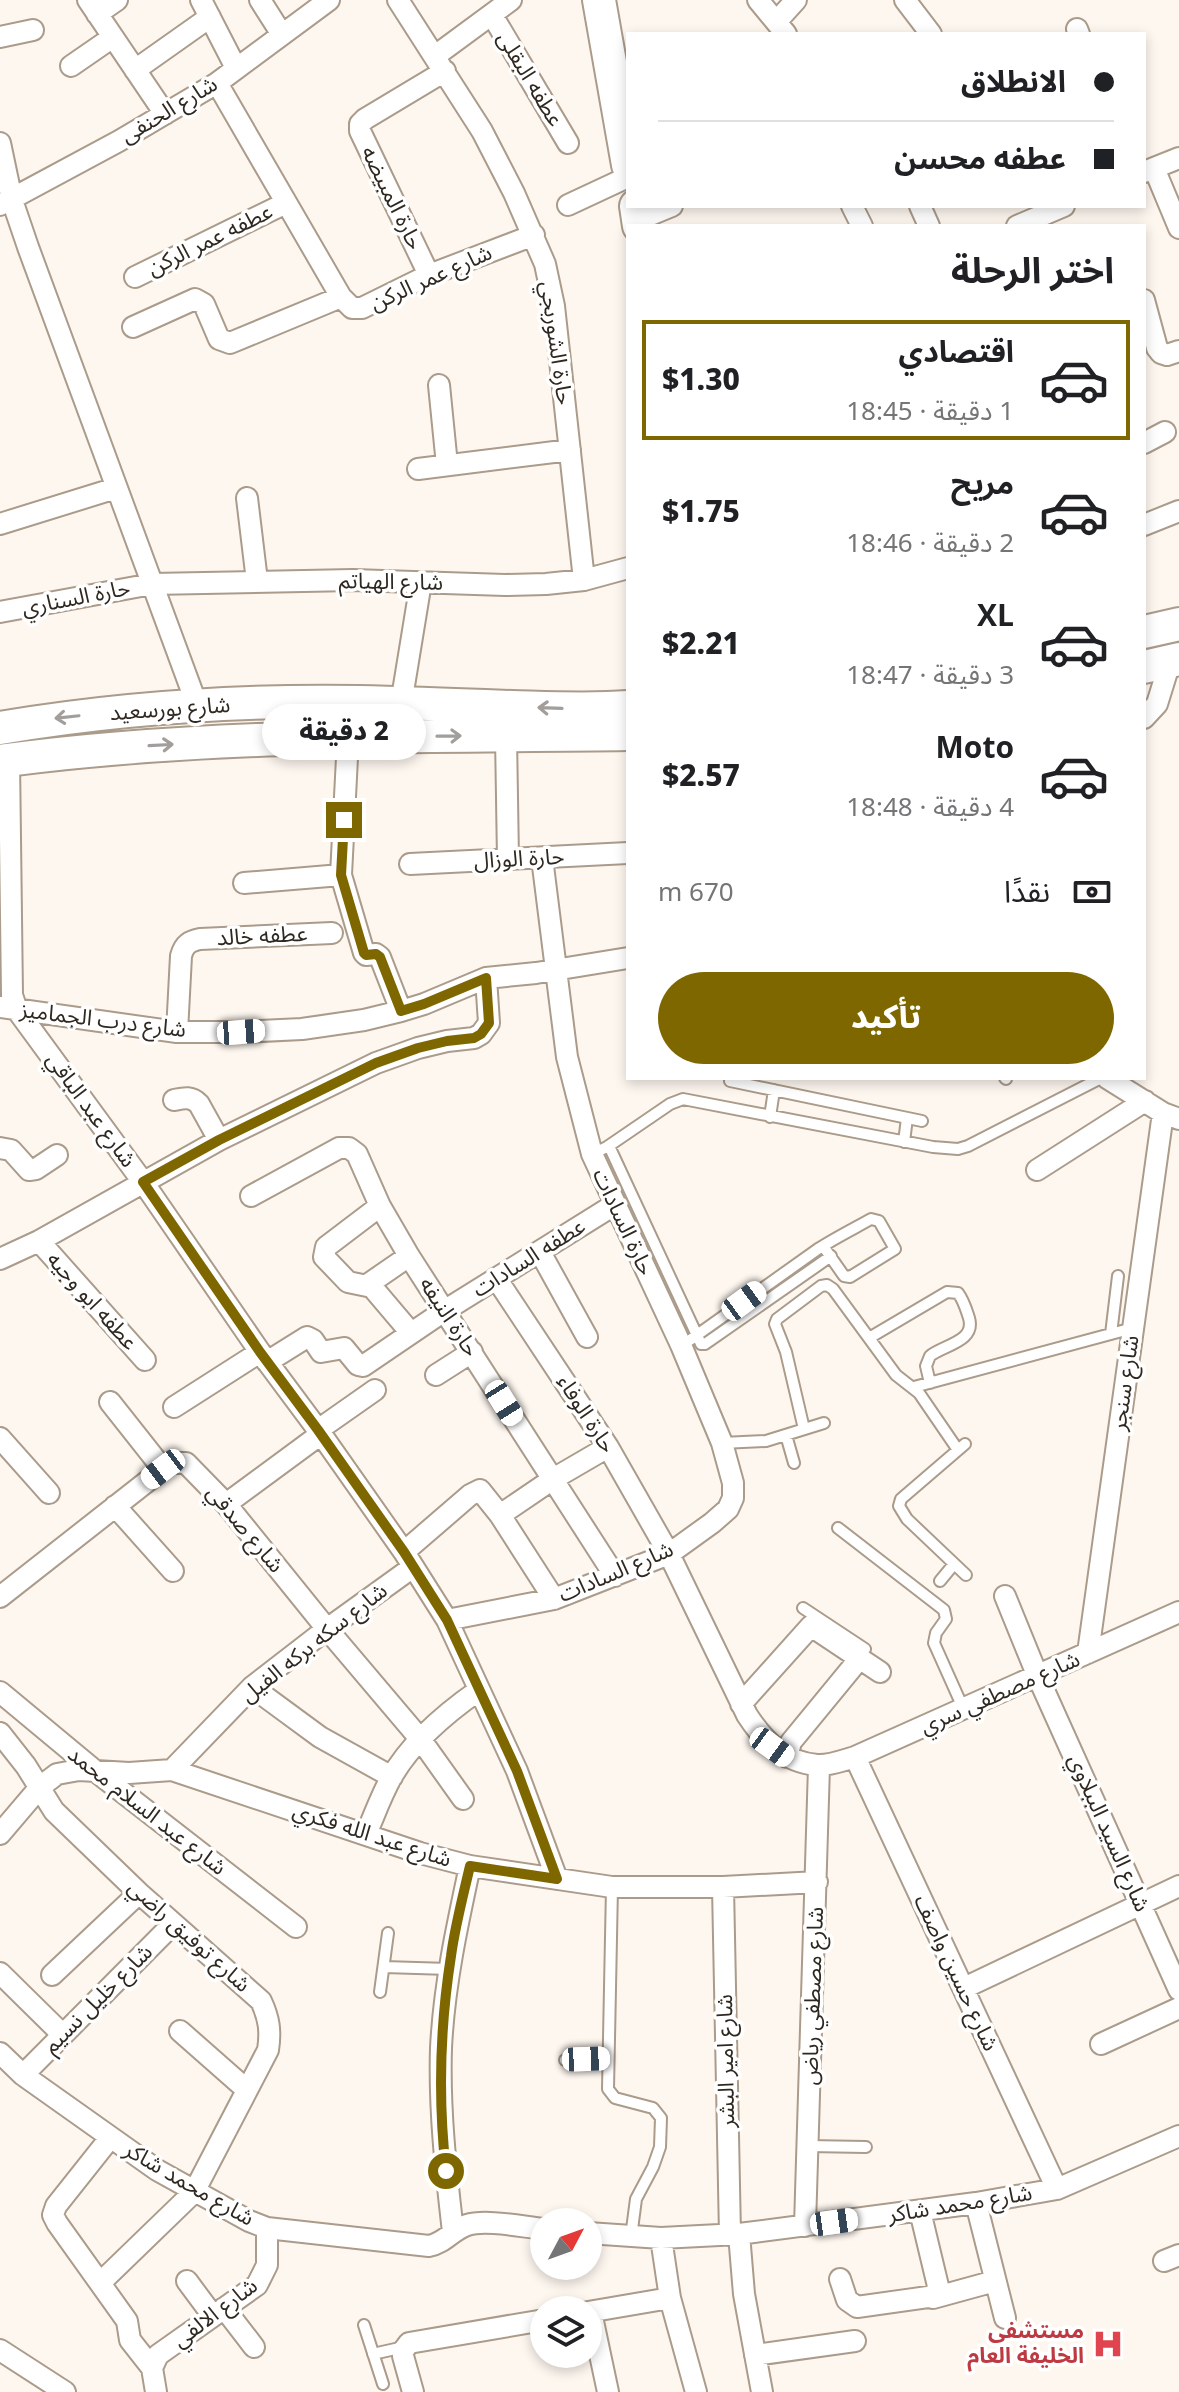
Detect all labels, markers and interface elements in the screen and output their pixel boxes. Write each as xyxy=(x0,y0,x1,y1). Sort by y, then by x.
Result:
street label: عطفه البقلى xyxy=(483,22,577,136)
text: الانطلاق xyxy=(961,51,1066,114)
street label: شارع الحنفى xyxy=(111,62,227,158)
text: عطفه محسن xyxy=(894,128,1066,191)
street label: حارة المبيضه xyxy=(347,138,437,259)
street label: عطفه عمر الركن xyxy=(139,189,281,291)
street label: شارع عمر الركن xyxy=(362,230,500,326)
text: اختر الرحلة xyxy=(951,234,1114,310)
street label: حارة الشوربجي xyxy=(525,278,587,408)
text: اقتصادي xyxy=(899,321,1014,384)
icon: car xyxy=(1038,344,1110,416)
text: $1.30 xyxy=(662,349,740,412)
text: 1 دقيقة · 18:45 xyxy=(846,384,1014,439)
text: مريح xyxy=(951,453,1014,516)
icon: car xyxy=(1038,476,1110,548)
text: $1.75 xyxy=(662,481,740,544)
text: 2 دقيقة · 18:46 xyxy=(846,516,1014,571)
street label: شارع الهياتم xyxy=(338,558,444,606)
street label: حارة السناري xyxy=(18,565,134,631)
text: XL xyxy=(977,585,1014,648)
icon: car xyxy=(1038,608,1110,680)
text: $2.21 xyxy=(662,613,740,676)
text: 3 دقيقة · 18:47 xyxy=(846,648,1014,703)
street label: شارع بورسعيد xyxy=(108,682,232,736)
one-way arrow xyxy=(537,700,564,716)
callout: 2 دقيقة xyxy=(262,704,426,760)
text: 2 دقيقة xyxy=(299,704,389,759)
one-way arrow xyxy=(54,710,81,725)
text: Moto xyxy=(936,717,1014,780)
one-way arrow xyxy=(435,729,462,744)
one-way arrow xyxy=(147,737,174,752)
icon: car xyxy=(1038,740,1110,812)
text: $2.57 xyxy=(662,745,740,808)
text: 4 دقيقة · 18:48 xyxy=(846,780,1014,835)
route end xyxy=(326,802,362,838)
street label: حارة الوزال xyxy=(473,834,565,884)
text: نقدًا xyxy=(1004,861,1050,924)
text: 670 m xyxy=(658,865,734,920)
icon: cash xyxy=(1070,870,1114,914)
street label: عطفه خالد xyxy=(215,911,309,961)
button: تأكيد xyxy=(658,972,1114,1064)
street label: شارع درب الجماميز xyxy=(16,987,189,1053)
car xyxy=(216,1018,266,1046)
street label: شارع عبد الباقي xyxy=(33,1042,149,1178)
street label: حارة السادات xyxy=(578,1160,668,1284)
street label: عطفه السادات xyxy=(463,1205,595,1311)
street label: عطفه ابو وجيه xyxy=(34,1240,150,1362)
street label: حارة النيفه xyxy=(405,1267,493,1367)
car xyxy=(718,1277,770,1325)
street label: شارع سنجر xyxy=(1095,1332,1154,1435)
street label: حارة الوفاء xyxy=(543,1365,629,1463)
car xyxy=(481,1376,527,1430)
car xyxy=(137,1445,189,1493)
street label: شارع صدقي xyxy=(193,1474,297,1584)
street label: شارع السادات xyxy=(551,1527,681,1617)
street label: شارع سكه بركه الفيل xyxy=(229,1570,399,1716)
street label: شارع مصطفي سري xyxy=(912,1637,1088,1749)
car xyxy=(746,1723,798,1771)
street label: شارع عبد السلام محمد xyxy=(56,1733,238,1889)
street label: شارع السيد الببلاوي xyxy=(1053,1746,1165,1920)
street label: شارع عبد الله فكري xyxy=(286,1788,458,1882)
street label: شارع توفيق راضي xyxy=(116,1867,262,2005)
street label: شارع حسين واصف xyxy=(899,1887,1013,2059)
street label: شارع مصطفي رياض xyxy=(787,1906,839,2086)
street label: شارع خليل نسيم xyxy=(31,1932,165,2066)
street label: شارع امير البشر xyxy=(702,1994,750,2129)
car xyxy=(562,2046,610,2072)
street label: شارع محمد شاكر xyxy=(114,2127,264,2240)
route start xyxy=(428,2153,464,2189)
street label: شارع محمد شاكر xyxy=(883,2170,1036,2238)
car xyxy=(809,2207,859,2237)
north arrow xyxy=(530,2208,602,2280)
map controls xyxy=(530,2208,602,2368)
street label: شارع الالفي xyxy=(161,2265,269,2361)
button: layers xyxy=(530,2296,602,2368)
place label: مستشفى الخليفة العام xyxy=(967,2308,1084,2379)
hospital icon: مستشفى الخليفة العام xyxy=(1091,2327,1125,2361)

